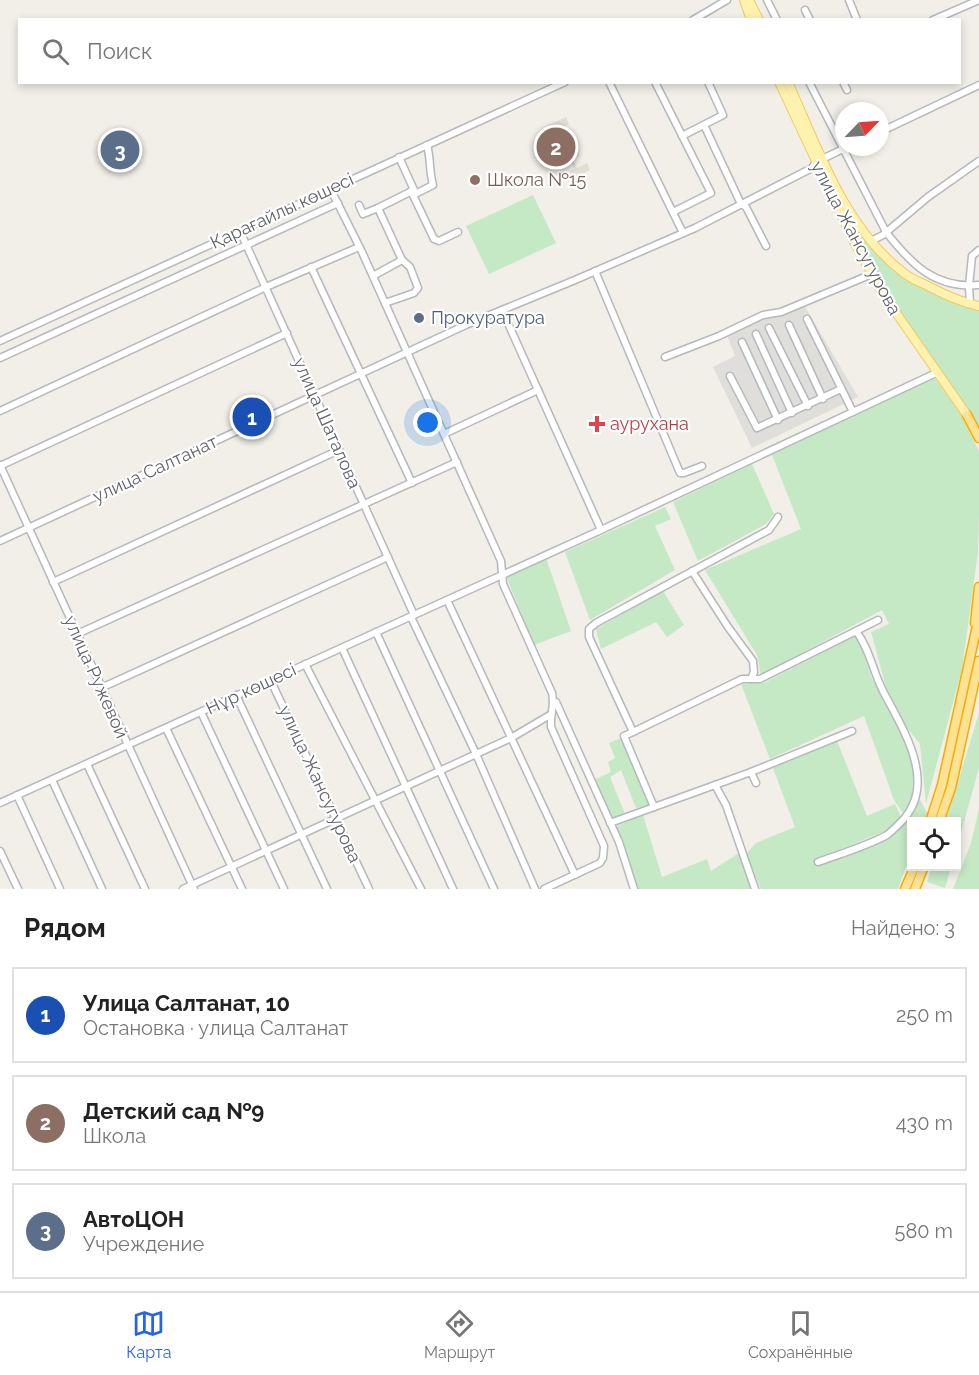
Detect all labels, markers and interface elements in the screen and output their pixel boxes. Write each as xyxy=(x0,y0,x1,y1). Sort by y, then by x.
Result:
search box xyxy=(18,18,961,84)
icon: search xyxy=(39,35,72,68)
text: Поиск xyxy=(87,38,152,64)
north arrow xyxy=(835,102,889,156)
pin: 2 xyxy=(536,124,576,170)
pin: 3 xyxy=(100,128,140,172)
street label: улица Жансугурова xyxy=(807,157,906,318)
street label: Қарағайлы көшесі xyxy=(207,168,357,253)
place label: Школа №15 xyxy=(487,169,587,190)
marker: Школа №15 xyxy=(468,173,482,187)
place label: Прокуратура xyxy=(431,307,545,328)
marker: Прокуратура xyxy=(412,311,426,325)
street label: улица Шаталова xyxy=(289,354,366,491)
pin: 1 xyxy=(232,394,272,440)
your location xyxy=(413,408,442,437)
place label: аурухана xyxy=(610,413,689,434)
marker: аурухана xyxy=(588,415,606,433)
street label: улица Салтанат xyxy=(89,430,221,507)
street label: улица Ружевой xyxy=(60,612,133,741)
street label: Нұр көшесі xyxy=(202,658,299,719)
street label: улица Жансугурова xyxy=(275,702,366,866)
map controls xyxy=(907,817,961,871)
button: locate xyxy=(907,817,961,871)
text: Рядом xyxy=(24,913,106,943)
text: Найдено: 3 xyxy=(851,916,955,940)
text: Улица Салтанат, 10 xyxy=(83,990,290,1016)
text: 1 xyxy=(41,1003,50,1027)
text: 250 m xyxy=(896,1003,953,1027)
text: Остановка · улица Салтанат xyxy=(83,1016,348,1040)
text: Детский сад №9 xyxy=(83,1098,264,1124)
text: 2 xyxy=(40,1111,51,1135)
text: 430 m xyxy=(896,1111,953,1135)
text: Школа xyxy=(83,1124,146,1148)
text: АвтоЦОН xyxy=(83,1206,184,1232)
text: 3 xyxy=(40,1219,51,1243)
text: 580 m xyxy=(895,1219,953,1243)
text: Учреждение xyxy=(83,1232,204,1256)
tab: Карта xyxy=(126,1307,171,1362)
tab: Маршрут xyxy=(424,1307,495,1362)
tab: Сохранённые xyxy=(748,1307,853,1362)

